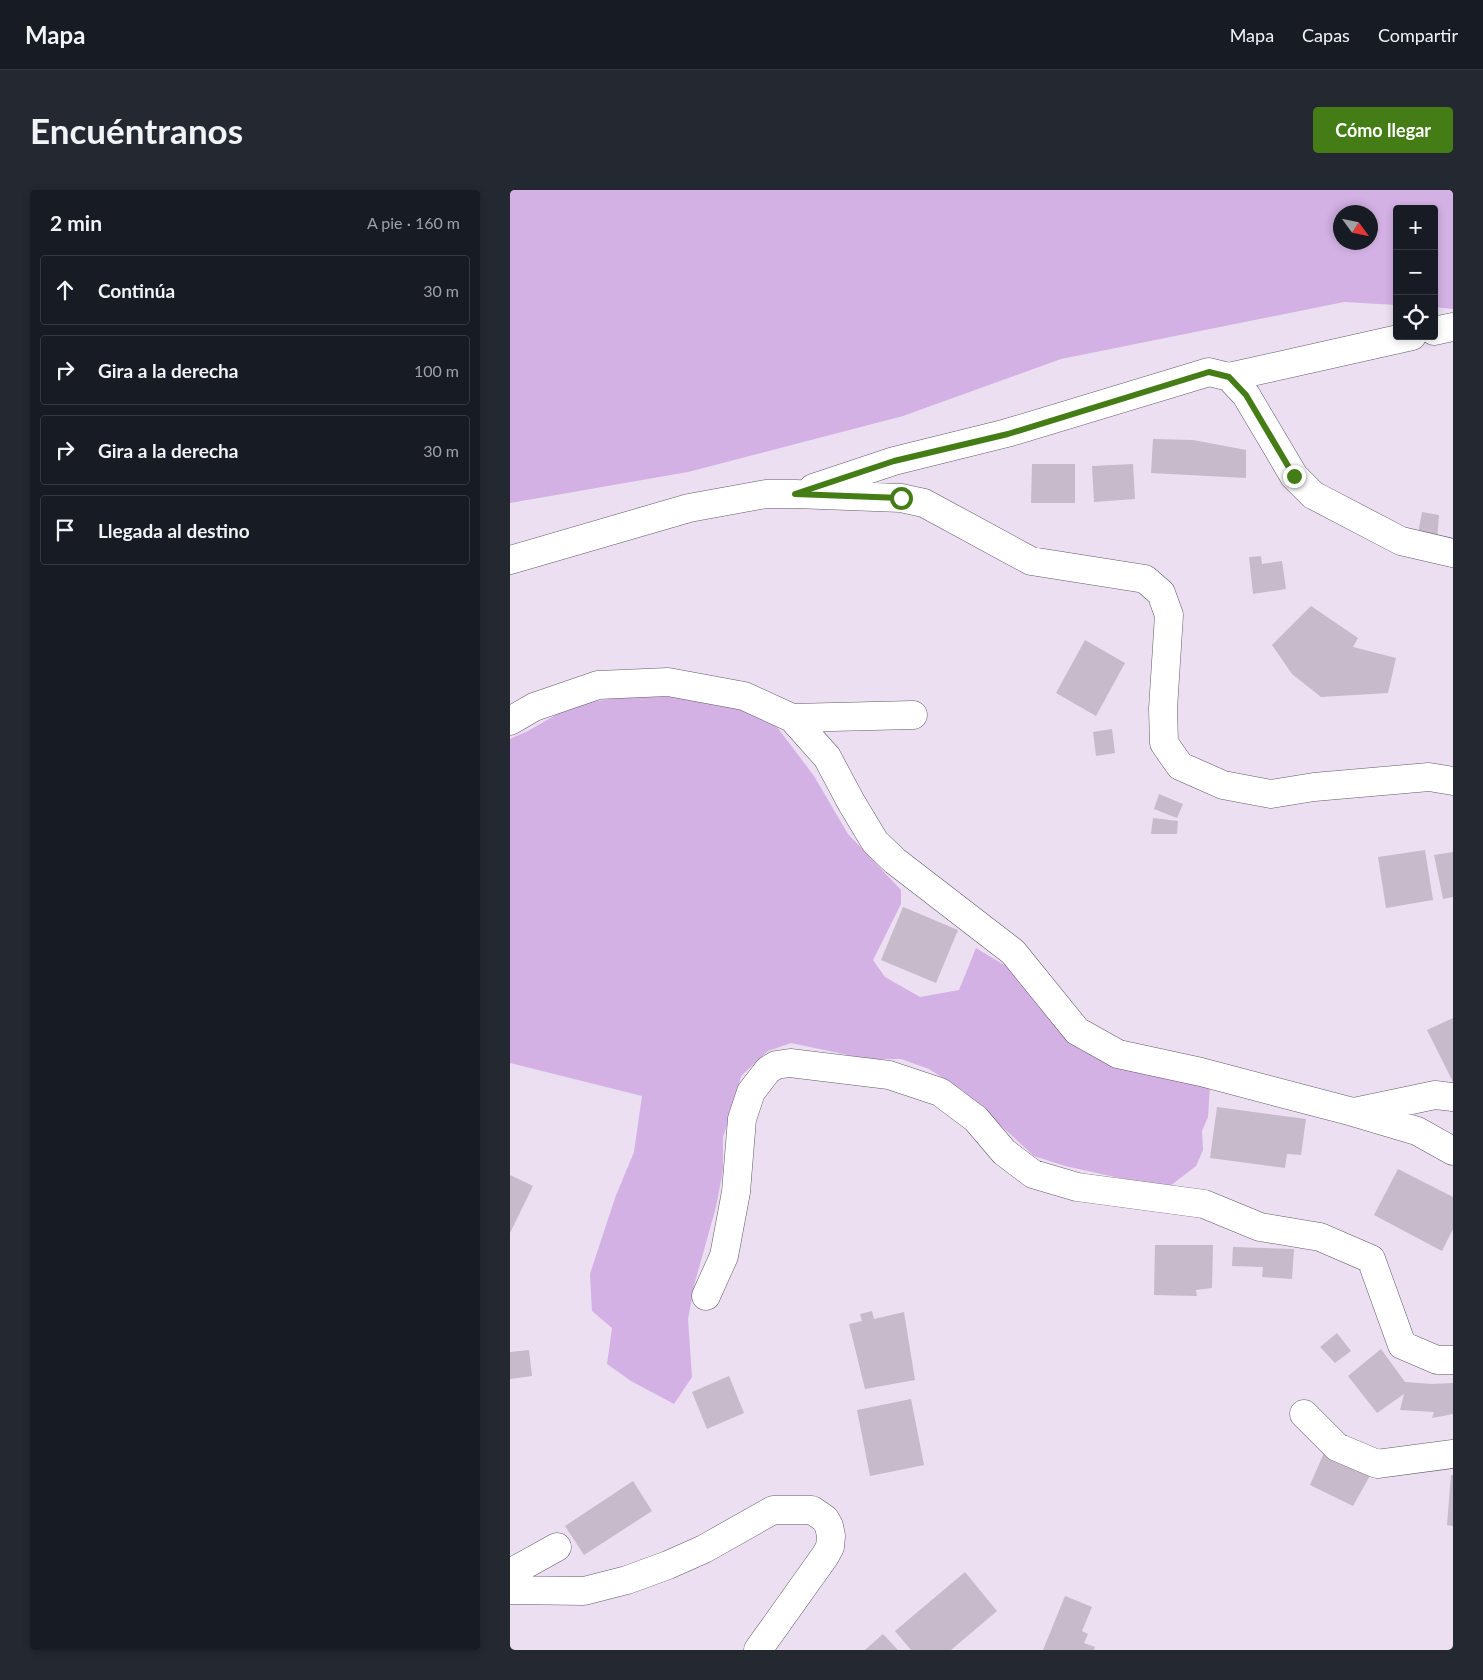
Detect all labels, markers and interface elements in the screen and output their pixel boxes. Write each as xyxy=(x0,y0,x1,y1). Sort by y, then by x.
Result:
text: Mapa xyxy=(25,20,85,49)
text: Mapa xyxy=(1230,24,1274,46)
text: Capas xyxy=(1302,24,1350,46)
text: Compartir xyxy=(1378,24,1458,46)
button: Cómo llegar xyxy=(1313,107,1453,153)
text: Encuéntranos xyxy=(30,109,243,151)
north arrow xyxy=(1333,205,1378,250)
map controls xyxy=(1393,205,1438,340)
button: + xyxy=(1393,205,1438,250)
text: 2 min xyxy=(50,210,102,235)
text: A pie · 160 m xyxy=(367,213,460,232)
button: − xyxy=(1393,250,1438,295)
icon: ahead xyxy=(51,276,79,304)
text: Continúa xyxy=(98,279,175,302)
text: 30 m xyxy=(423,281,459,300)
button: locate xyxy=(1393,295,1438,340)
icon: right xyxy=(51,356,79,384)
text: Gira a la derecha xyxy=(98,359,238,382)
text: 100 m xyxy=(414,361,459,380)
icon: right xyxy=(51,436,79,464)
text: Gira a la derecha xyxy=(98,439,238,462)
text: 30 m xyxy=(423,441,459,460)
route end xyxy=(1283,465,1306,488)
route start xyxy=(890,487,913,510)
icon: arrive xyxy=(51,516,79,544)
text: Llegada al destino xyxy=(98,519,250,542)

